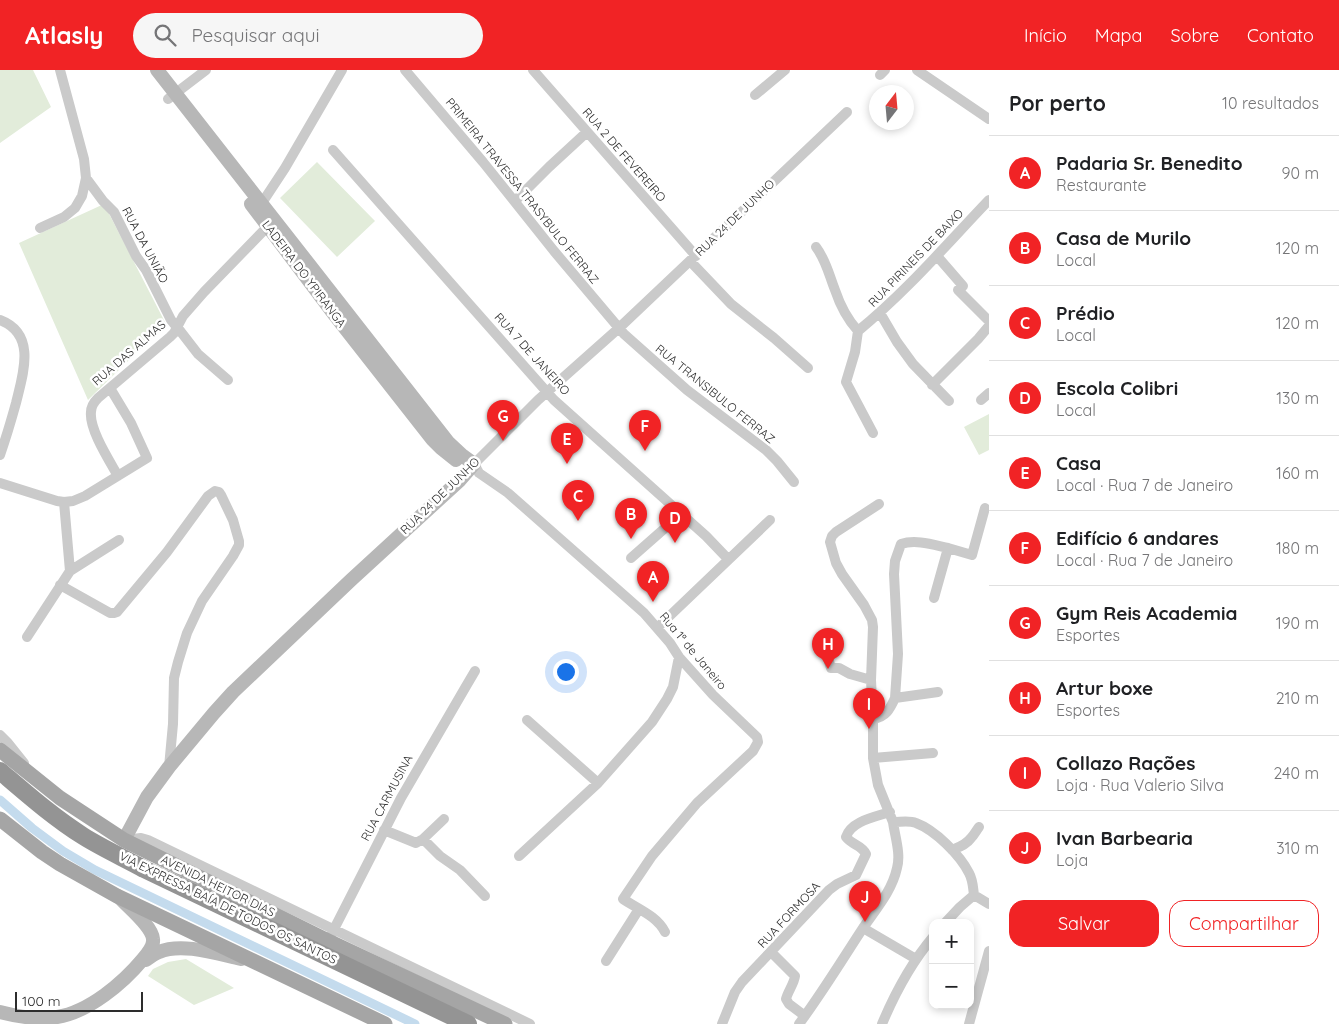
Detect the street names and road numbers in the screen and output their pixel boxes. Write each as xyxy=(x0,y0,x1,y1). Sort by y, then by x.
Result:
street label: PRIMEIRA TRAVESSA TRASYBULO FERRAZ xyxy=(443,95,602,287)
street label: RUA 2 DE FEVEREIRO xyxy=(580,105,669,205)
street label: RUA 24 DE JUNHO xyxy=(692,176,777,259)
street label: RUA DA UNIÃO xyxy=(119,204,172,286)
street label: RUA PIRINEIS DE BAIXO xyxy=(865,205,966,310)
street label: LADEIRA DO YPIRANGA xyxy=(259,217,350,330)
street label: RUA 7 DE JANEIRO xyxy=(491,309,573,398)
street label: RUA DAS ALMAS xyxy=(89,316,169,389)
street label: RUA TRANSIBULO FERRAZ xyxy=(653,341,778,447)
street label: RUA 24 DE JUNHO xyxy=(397,454,482,537)
street label: Rua 1ª de Janeiro xyxy=(657,609,730,692)
street label: RUA CARMUSINA xyxy=(357,752,416,844)
street label: VIA EXPRESSA BAÍA DE TODOS OS SANTOS xyxy=(117,848,340,967)
street label: AVENIDA HEITOR DIAS xyxy=(159,851,278,920)
street label: RUA FORMOSA xyxy=(754,878,823,951)

